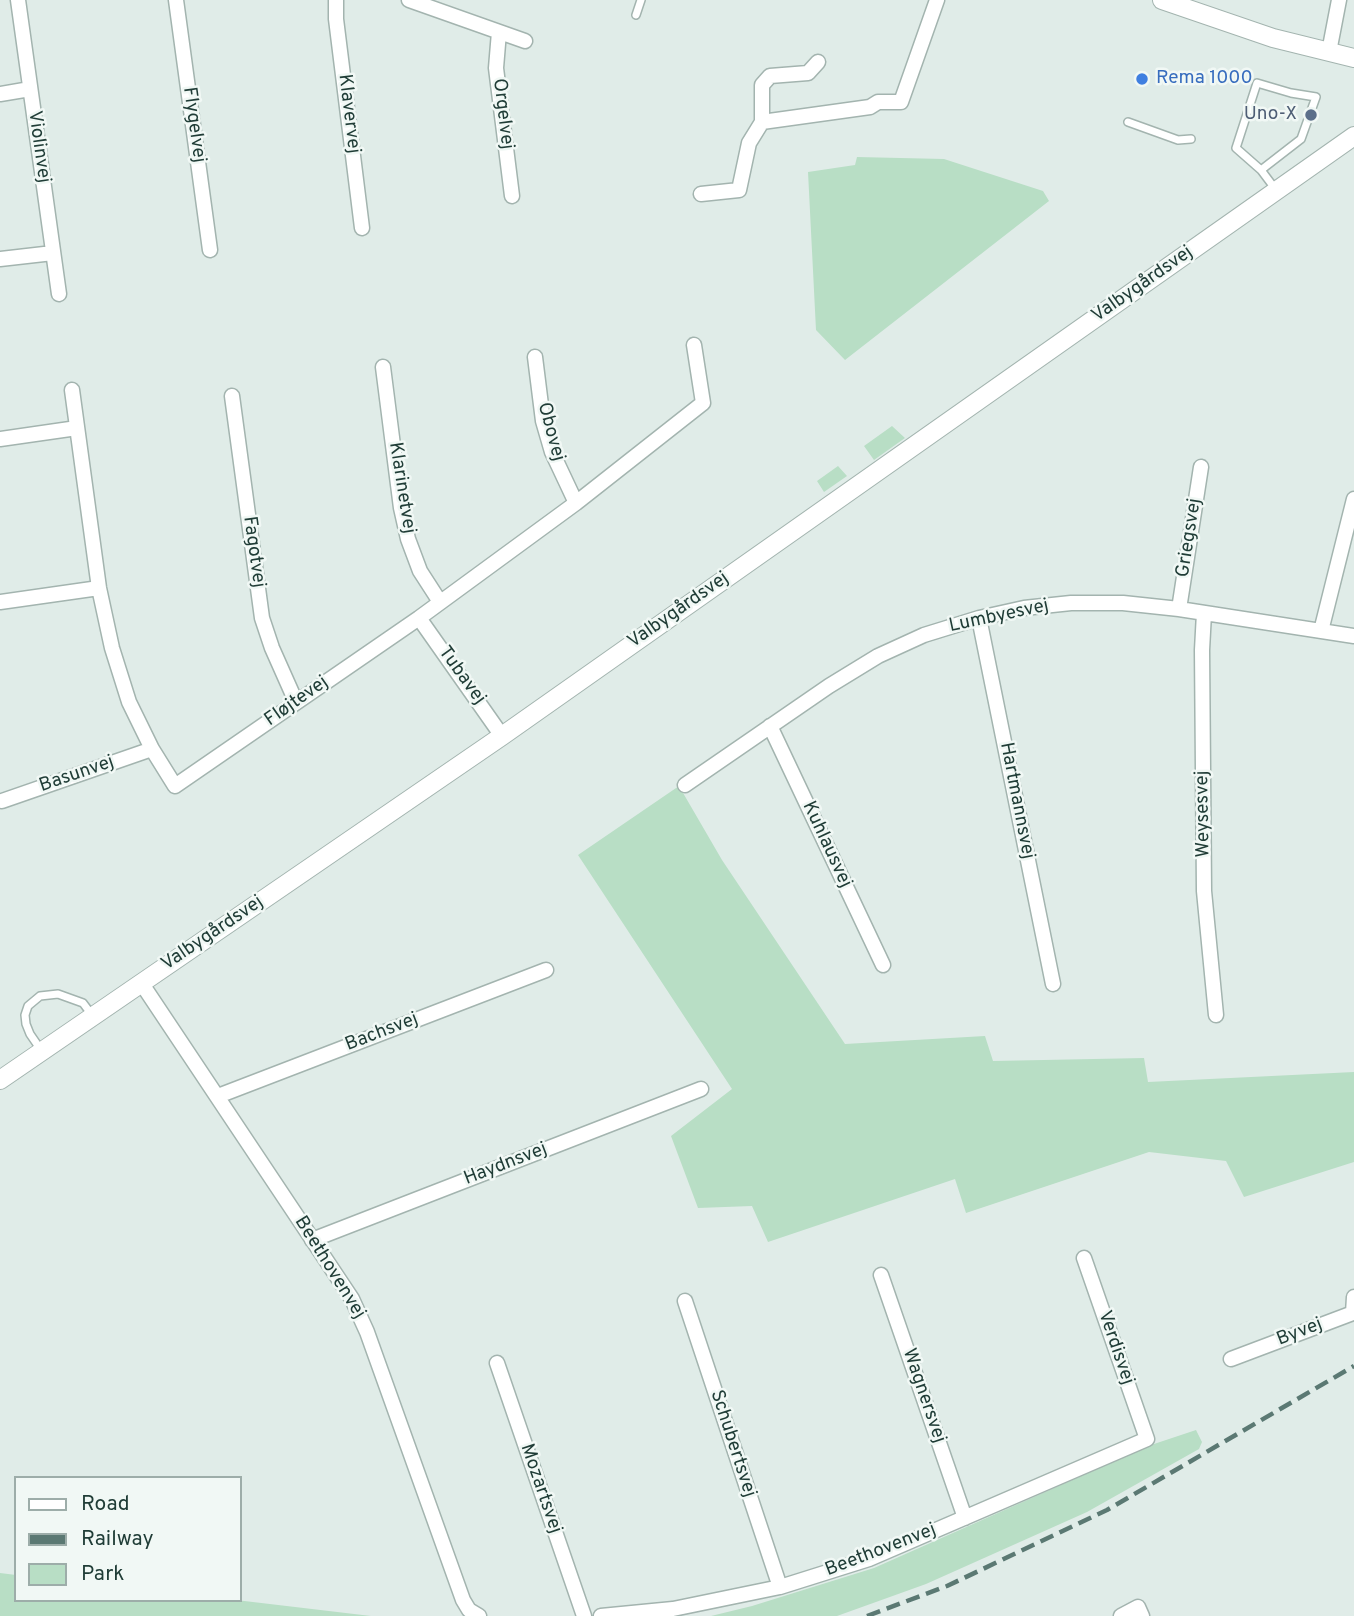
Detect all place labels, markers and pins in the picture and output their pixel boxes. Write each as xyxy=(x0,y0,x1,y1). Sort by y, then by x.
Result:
place label: Rema 1000 xyxy=(1156,68,1253,90)
marker: Rema 1000 xyxy=(1134,71,1150,87)
place label: Uno-X xyxy=(1244,104,1297,126)
marker: Uno-X xyxy=(1303,107,1319,123)

